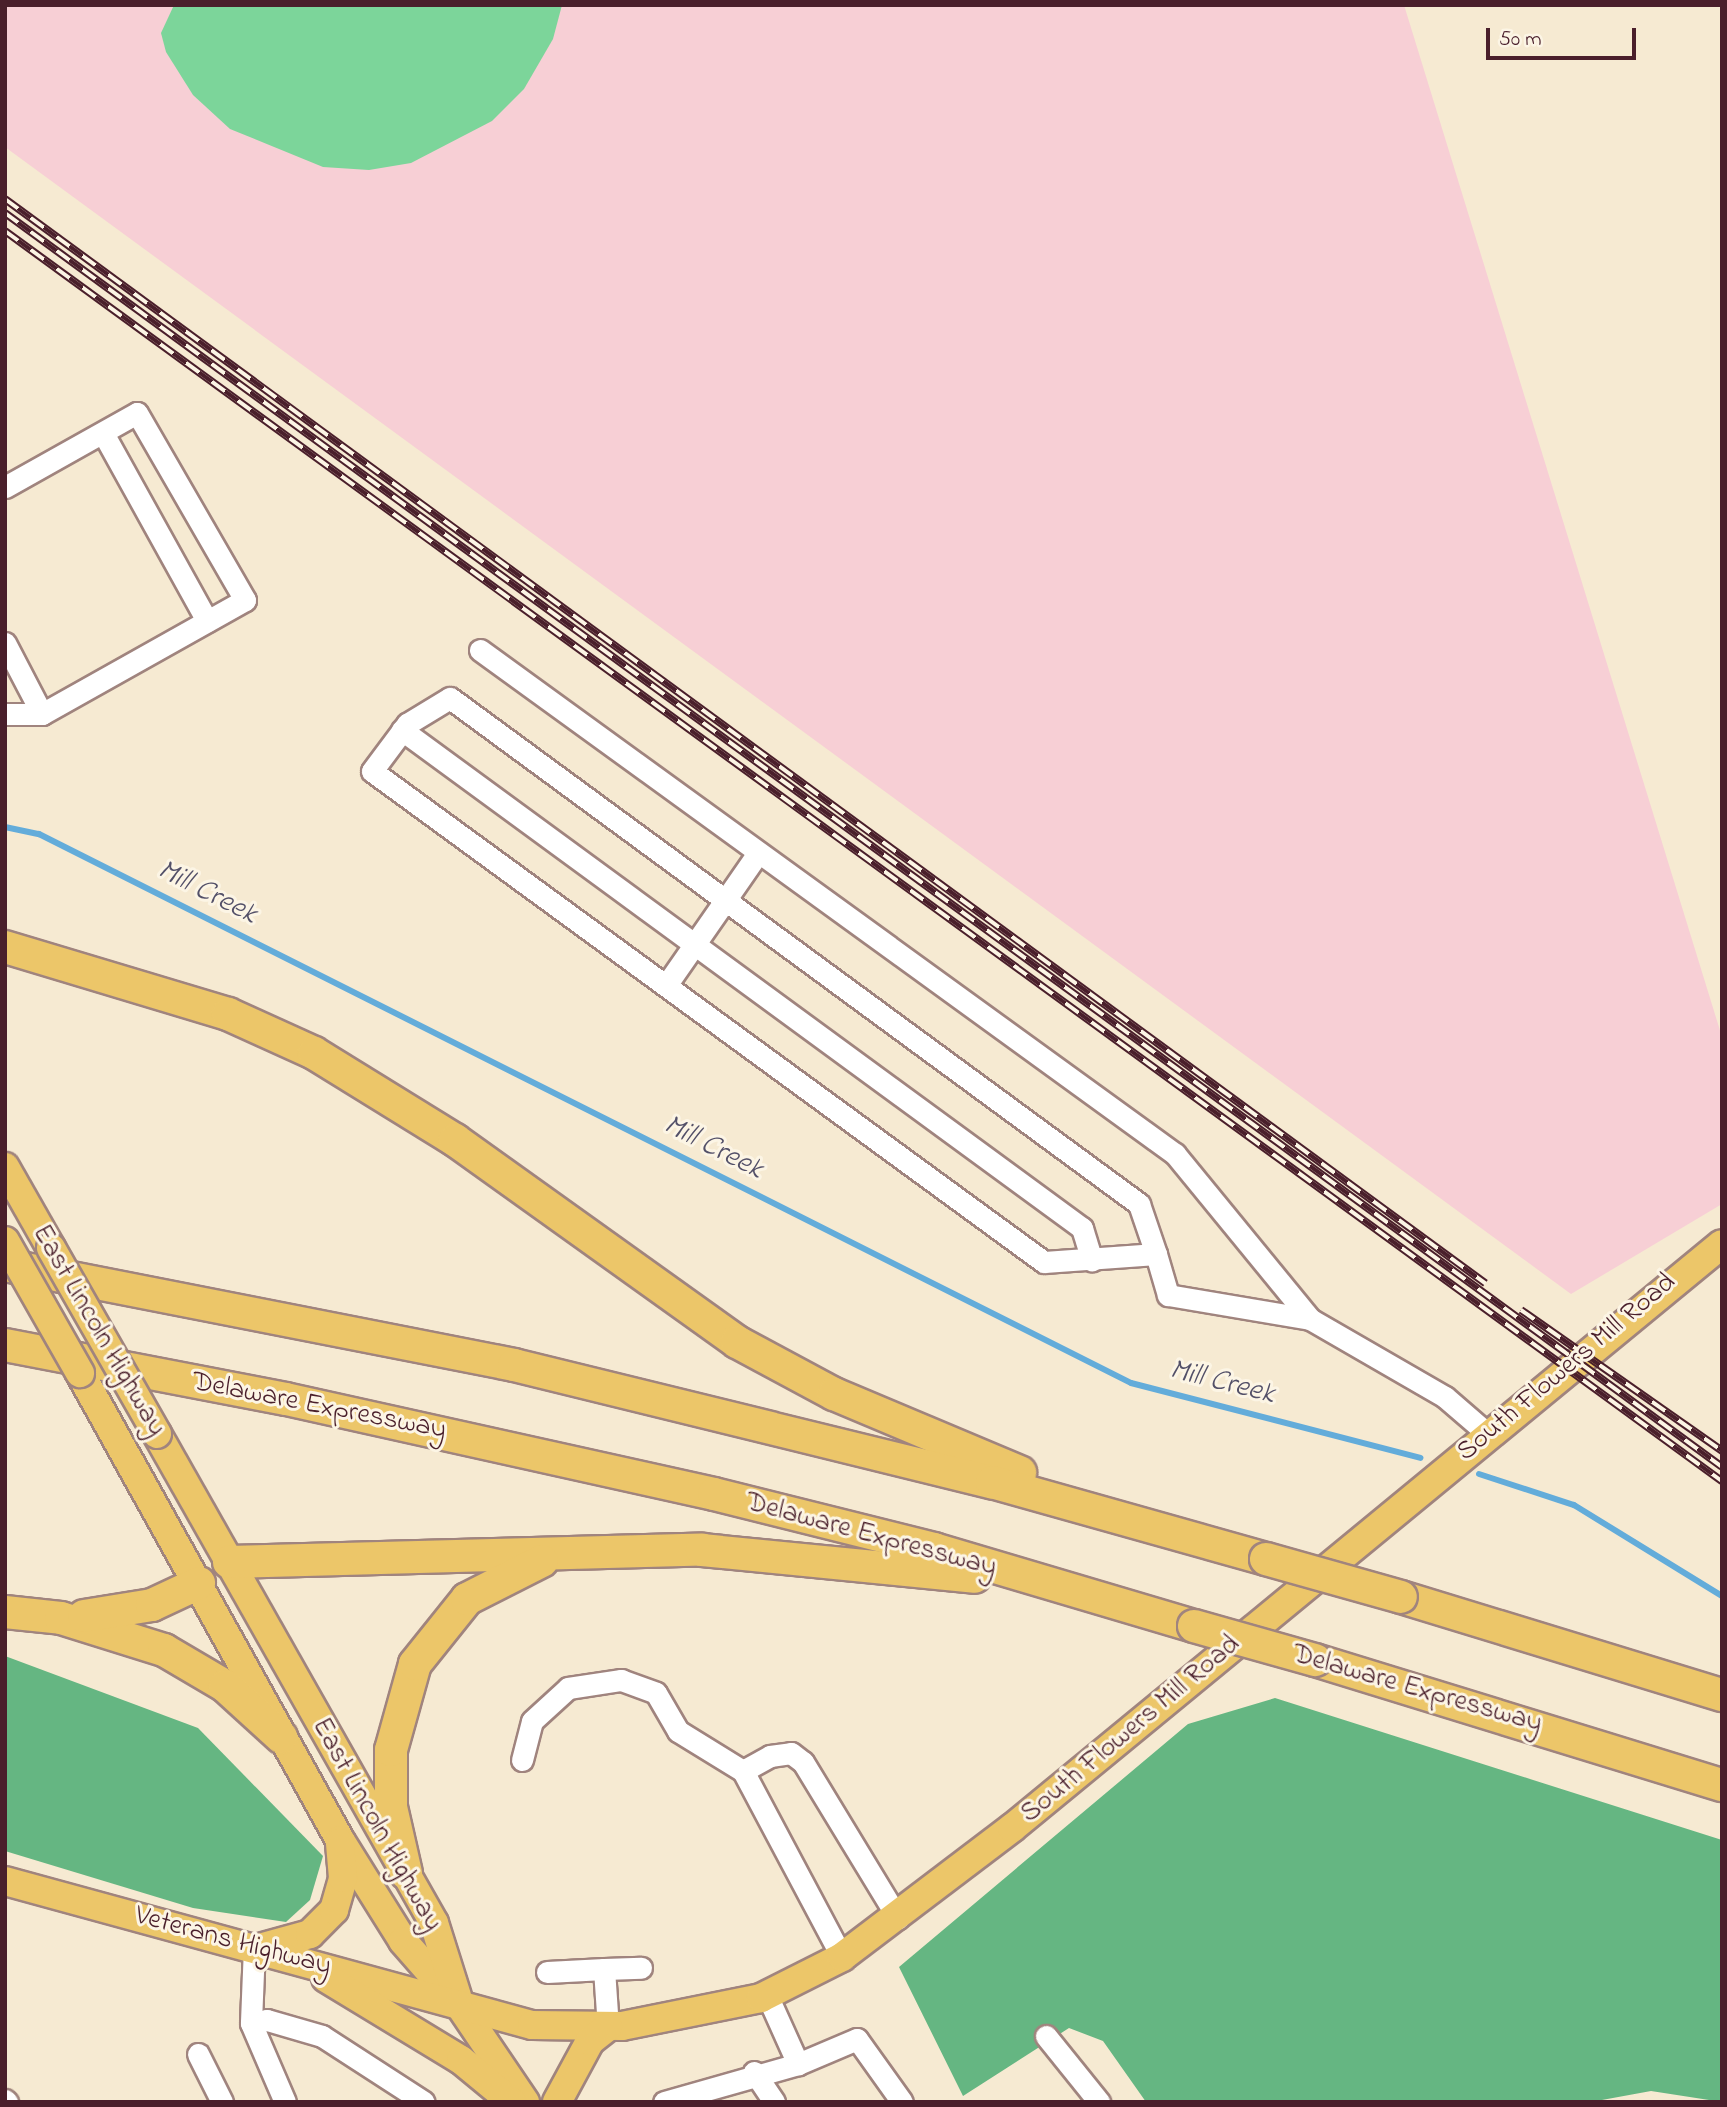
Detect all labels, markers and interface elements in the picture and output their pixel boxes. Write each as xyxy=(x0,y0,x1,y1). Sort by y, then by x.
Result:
scale bar xyxy=(1489,14,1640,58)
text: 50 m xyxy=(1499,25,1542,55)
water label: Mill Creek xyxy=(151,853,263,933)
water label: Mill Creek xyxy=(657,1108,769,1188)
street label: East Lincoln Highway xyxy=(24,1219,172,1443)
street label: South Flowers Mill Road xyxy=(1451,1266,1683,1470)
water label: Mill Creek xyxy=(1166,1353,1278,1413)
street label: Delaware Expressway xyxy=(189,1366,449,1448)
street label: Delaware Expressway xyxy=(742,1486,1000,1586)
street label: South Flowers Mill Road xyxy=(1015,1628,1247,1832)
street label: Delaware Expressway xyxy=(1288,1638,1546,1742)
street label: East Lincoln Highway xyxy=(303,1712,449,1938)
street label: Veterans Highway xyxy=(131,1900,335,1984)

